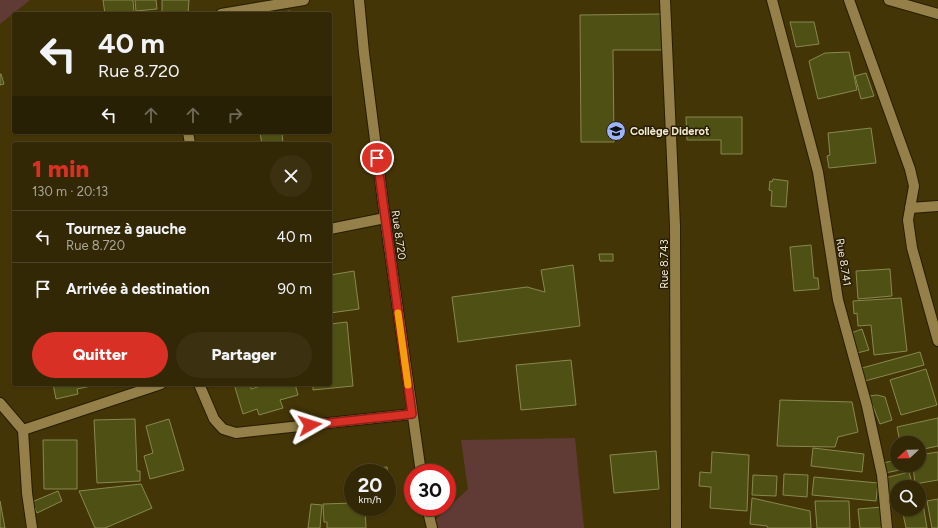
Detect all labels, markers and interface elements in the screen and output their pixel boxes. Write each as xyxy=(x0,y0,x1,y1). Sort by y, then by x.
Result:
text: 40 m xyxy=(98,26,165,60)
icon: left xyxy=(32,28,84,80)
text: Rue 8.720 xyxy=(98,60,180,82)
icon: left xyxy=(98,104,120,126)
icon: ahead xyxy=(140,104,162,126)
icon: ahead xyxy=(182,104,204,126)
icon: right xyxy=(224,104,246,126)
school or university icon: Collège Diderot xyxy=(605,120,627,142)
place label: Collège Diderot xyxy=(630,125,710,138)
pin xyxy=(360,141,394,175)
icon: arrive xyxy=(366,147,388,169)
text: 1 min xyxy=(32,154,89,183)
button: close xyxy=(270,155,312,197)
text: 130 m · 20:13 xyxy=(32,184,108,199)
street label: Rue 8.720 xyxy=(389,209,408,261)
text: Tournez à gauche xyxy=(66,220,186,238)
icon: left xyxy=(32,226,54,248)
text: 40 m xyxy=(277,228,312,246)
street label: Rue 8.741 xyxy=(833,237,854,287)
text: Rue 8.720 xyxy=(66,238,125,253)
street label: Rue 8.743 xyxy=(658,239,671,289)
icon: arrive xyxy=(32,278,54,300)
text: Arrivée à destination xyxy=(66,280,210,298)
text: 90 m xyxy=(277,280,312,298)
button: Quitter xyxy=(32,332,168,378)
button: Partager xyxy=(176,332,312,378)
position arrow xyxy=(289,404,331,446)
north arrow xyxy=(890,436,926,472)
map controls xyxy=(890,436,926,516)
speed limit sign: 30 xyxy=(404,464,456,516)
text: 20 xyxy=(358,473,382,497)
button: search xyxy=(890,480,926,516)
text: km/h xyxy=(359,493,381,506)

